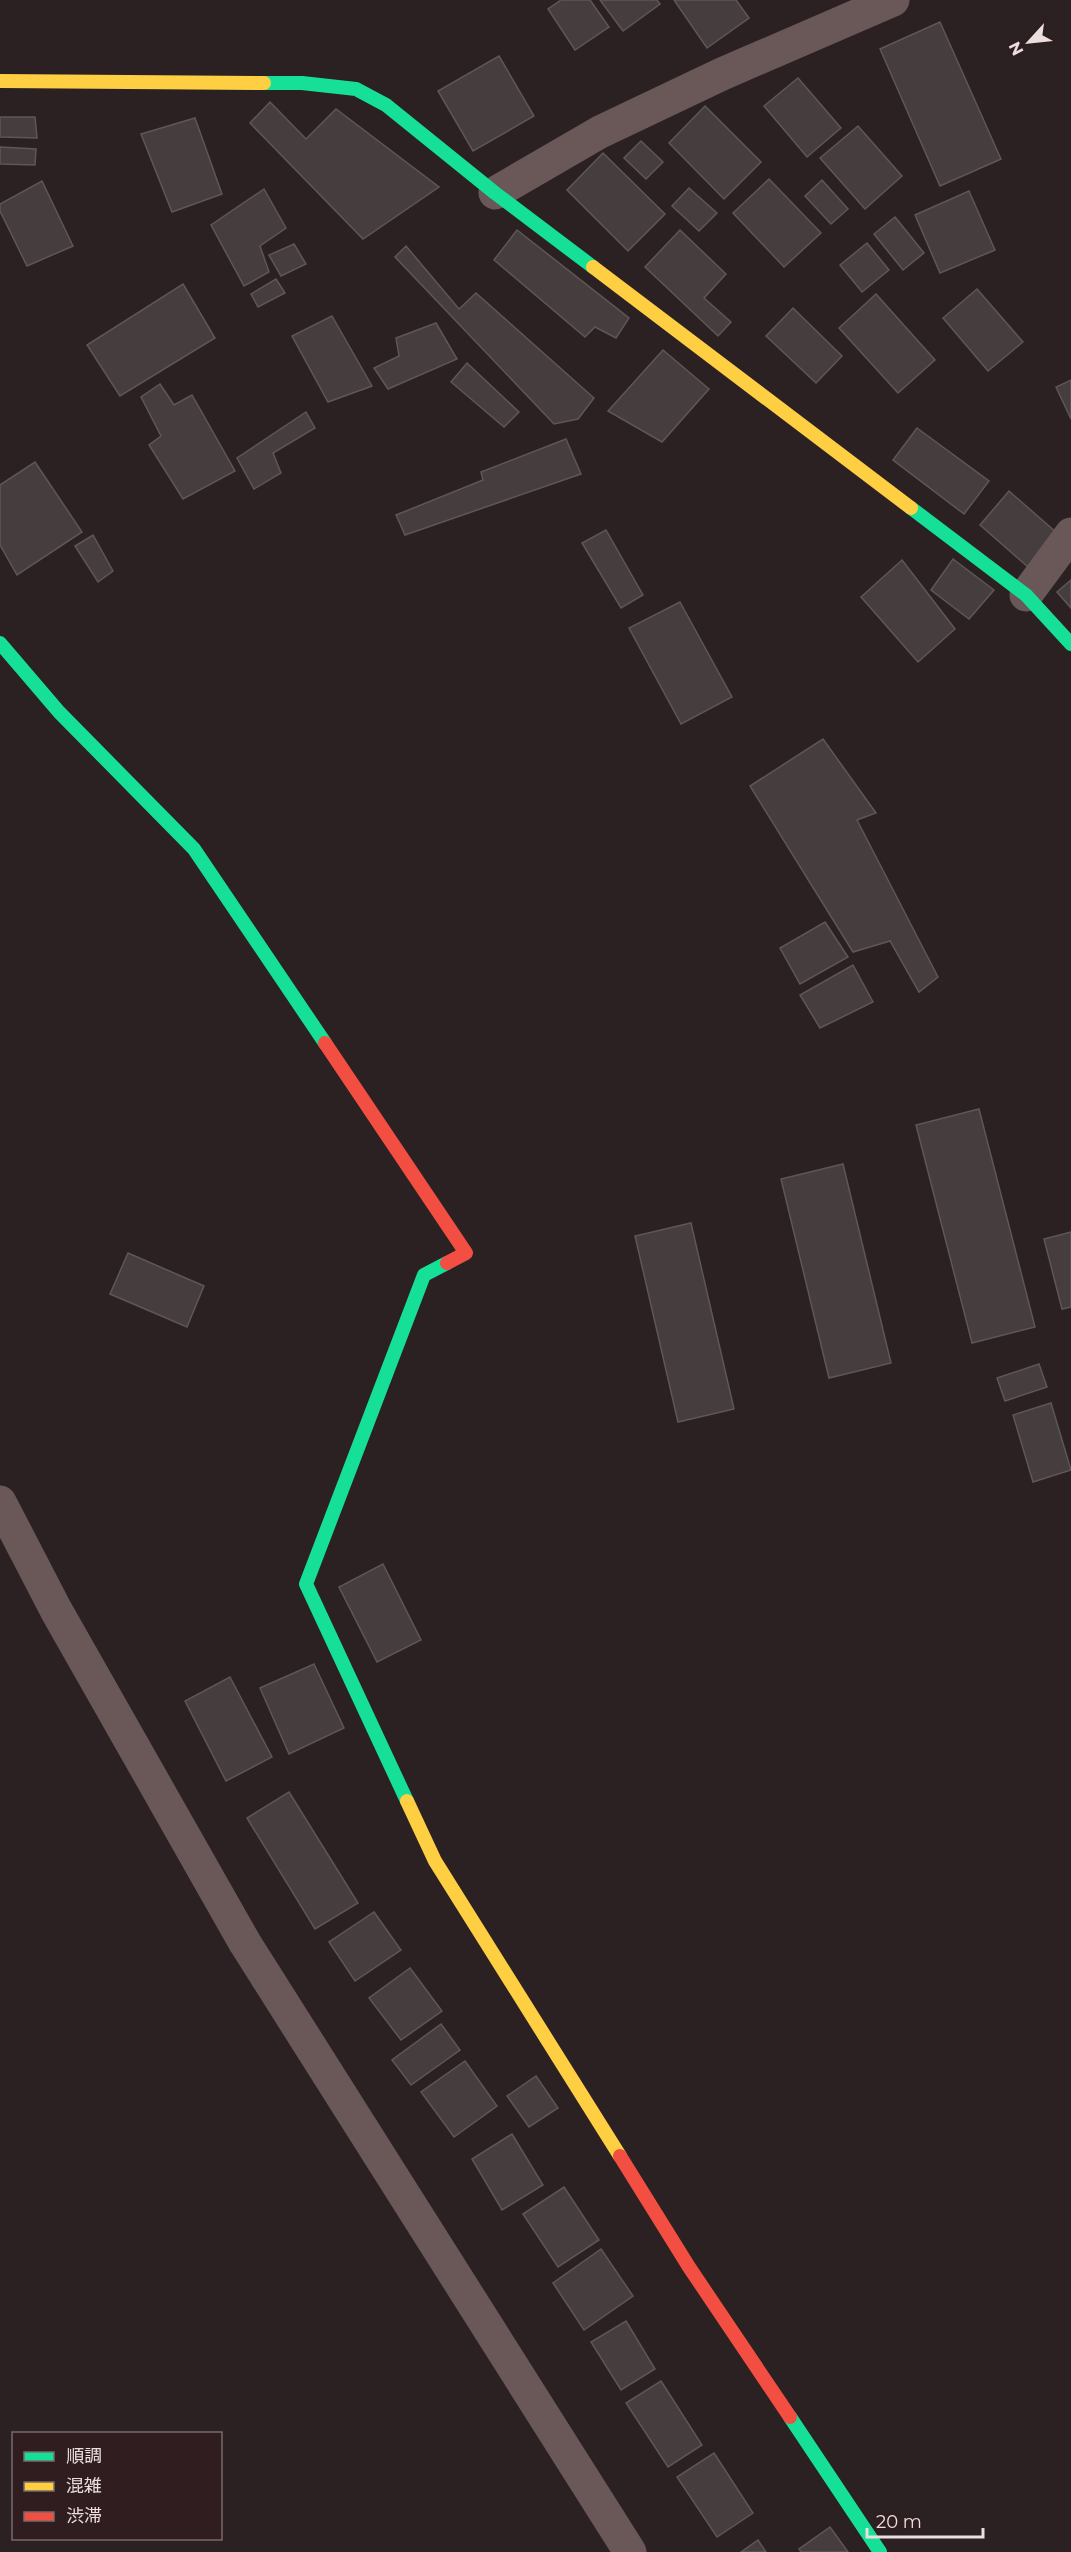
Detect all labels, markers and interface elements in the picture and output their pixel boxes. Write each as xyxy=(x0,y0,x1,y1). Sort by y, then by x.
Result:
north arrow xyxy=(999,12,1059,72)
text: N xyxy=(1005,39,1027,59)
legend xyxy=(12,2432,222,2540)
text: 順調 xyxy=(66,2445,102,2467)
text: 混雑 xyxy=(66,2475,102,2497)
scale bar xyxy=(867,2501,982,2539)
text: 渋滞 xyxy=(66,2505,102,2527)
text: 20 m xyxy=(876,2511,922,2533)

